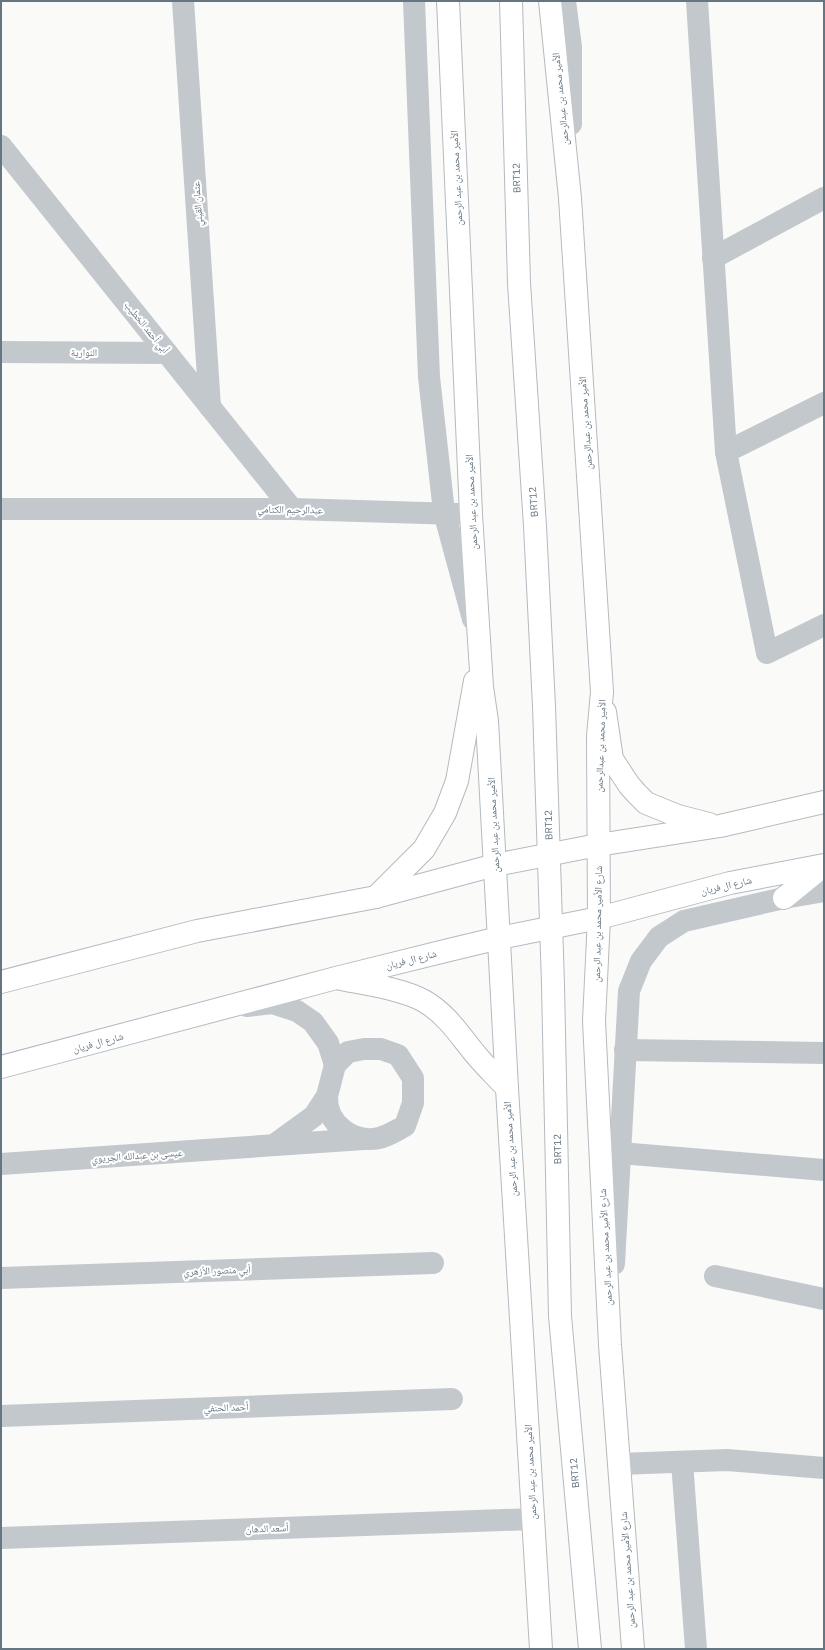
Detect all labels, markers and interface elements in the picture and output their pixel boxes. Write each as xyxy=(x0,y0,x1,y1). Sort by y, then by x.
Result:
street label: الأمير محمد بن عبدالرحمن xyxy=(549,52,572,146)
street label: الأمير محمد بن عبد الرحمن xyxy=(448,130,465,226)
street label: BRT12 xyxy=(509,163,524,193)
street label: عثمان القيني xyxy=(189,181,207,227)
street label: أبي أحمد الخطيب xyxy=(120,299,172,357)
street label: النوارية xyxy=(71,346,97,359)
street label: الأمير محمد بن عبدالرحمن xyxy=(576,376,595,470)
street label: الأمير محمد بن عبد الرحمن xyxy=(463,454,480,550)
street label: BRT12 xyxy=(526,486,541,518)
street label: عبدالرحيم الكتامي xyxy=(257,502,323,518)
street label: الأمير محمد بن عبدالرحمن xyxy=(592,699,609,793)
street label: الأمير محمد بن عبد الرحمن xyxy=(485,777,502,873)
street label: BRT12 xyxy=(541,810,556,840)
street label: شارع الأمير محمد بن عبد الرحمن xyxy=(590,865,605,983)
street label: شارع ال فريان xyxy=(699,873,753,898)
street label: شارع ال فريان xyxy=(384,947,438,972)
street label: شارع ال فريان xyxy=(71,1029,125,1056)
street label: الأمير محمد بن عبد الرحمن xyxy=(501,1101,520,1197)
street label: BRT12 xyxy=(551,1134,564,1164)
street label: عيسى بن عبدالله الجريوي xyxy=(91,1146,183,1167)
street label: شارع الأمير محمد بن عبد الرحمن xyxy=(596,1188,615,1306)
street label: أبي منصور الأزهري xyxy=(183,1263,251,1280)
street label: أحمد الحنفي xyxy=(203,1400,249,1416)
street label: الأمير محمد بن عبد الرحمن xyxy=(522,1424,539,1520)
street label: BRT12 xyxy=(567,1457,582,1489)
street label: شارع الأمير محمد بن عبد الرحمن xyxy=(617,1511,638,1629)
street label: أسعد الدهان xyxy=(245,1521,289,1536)

